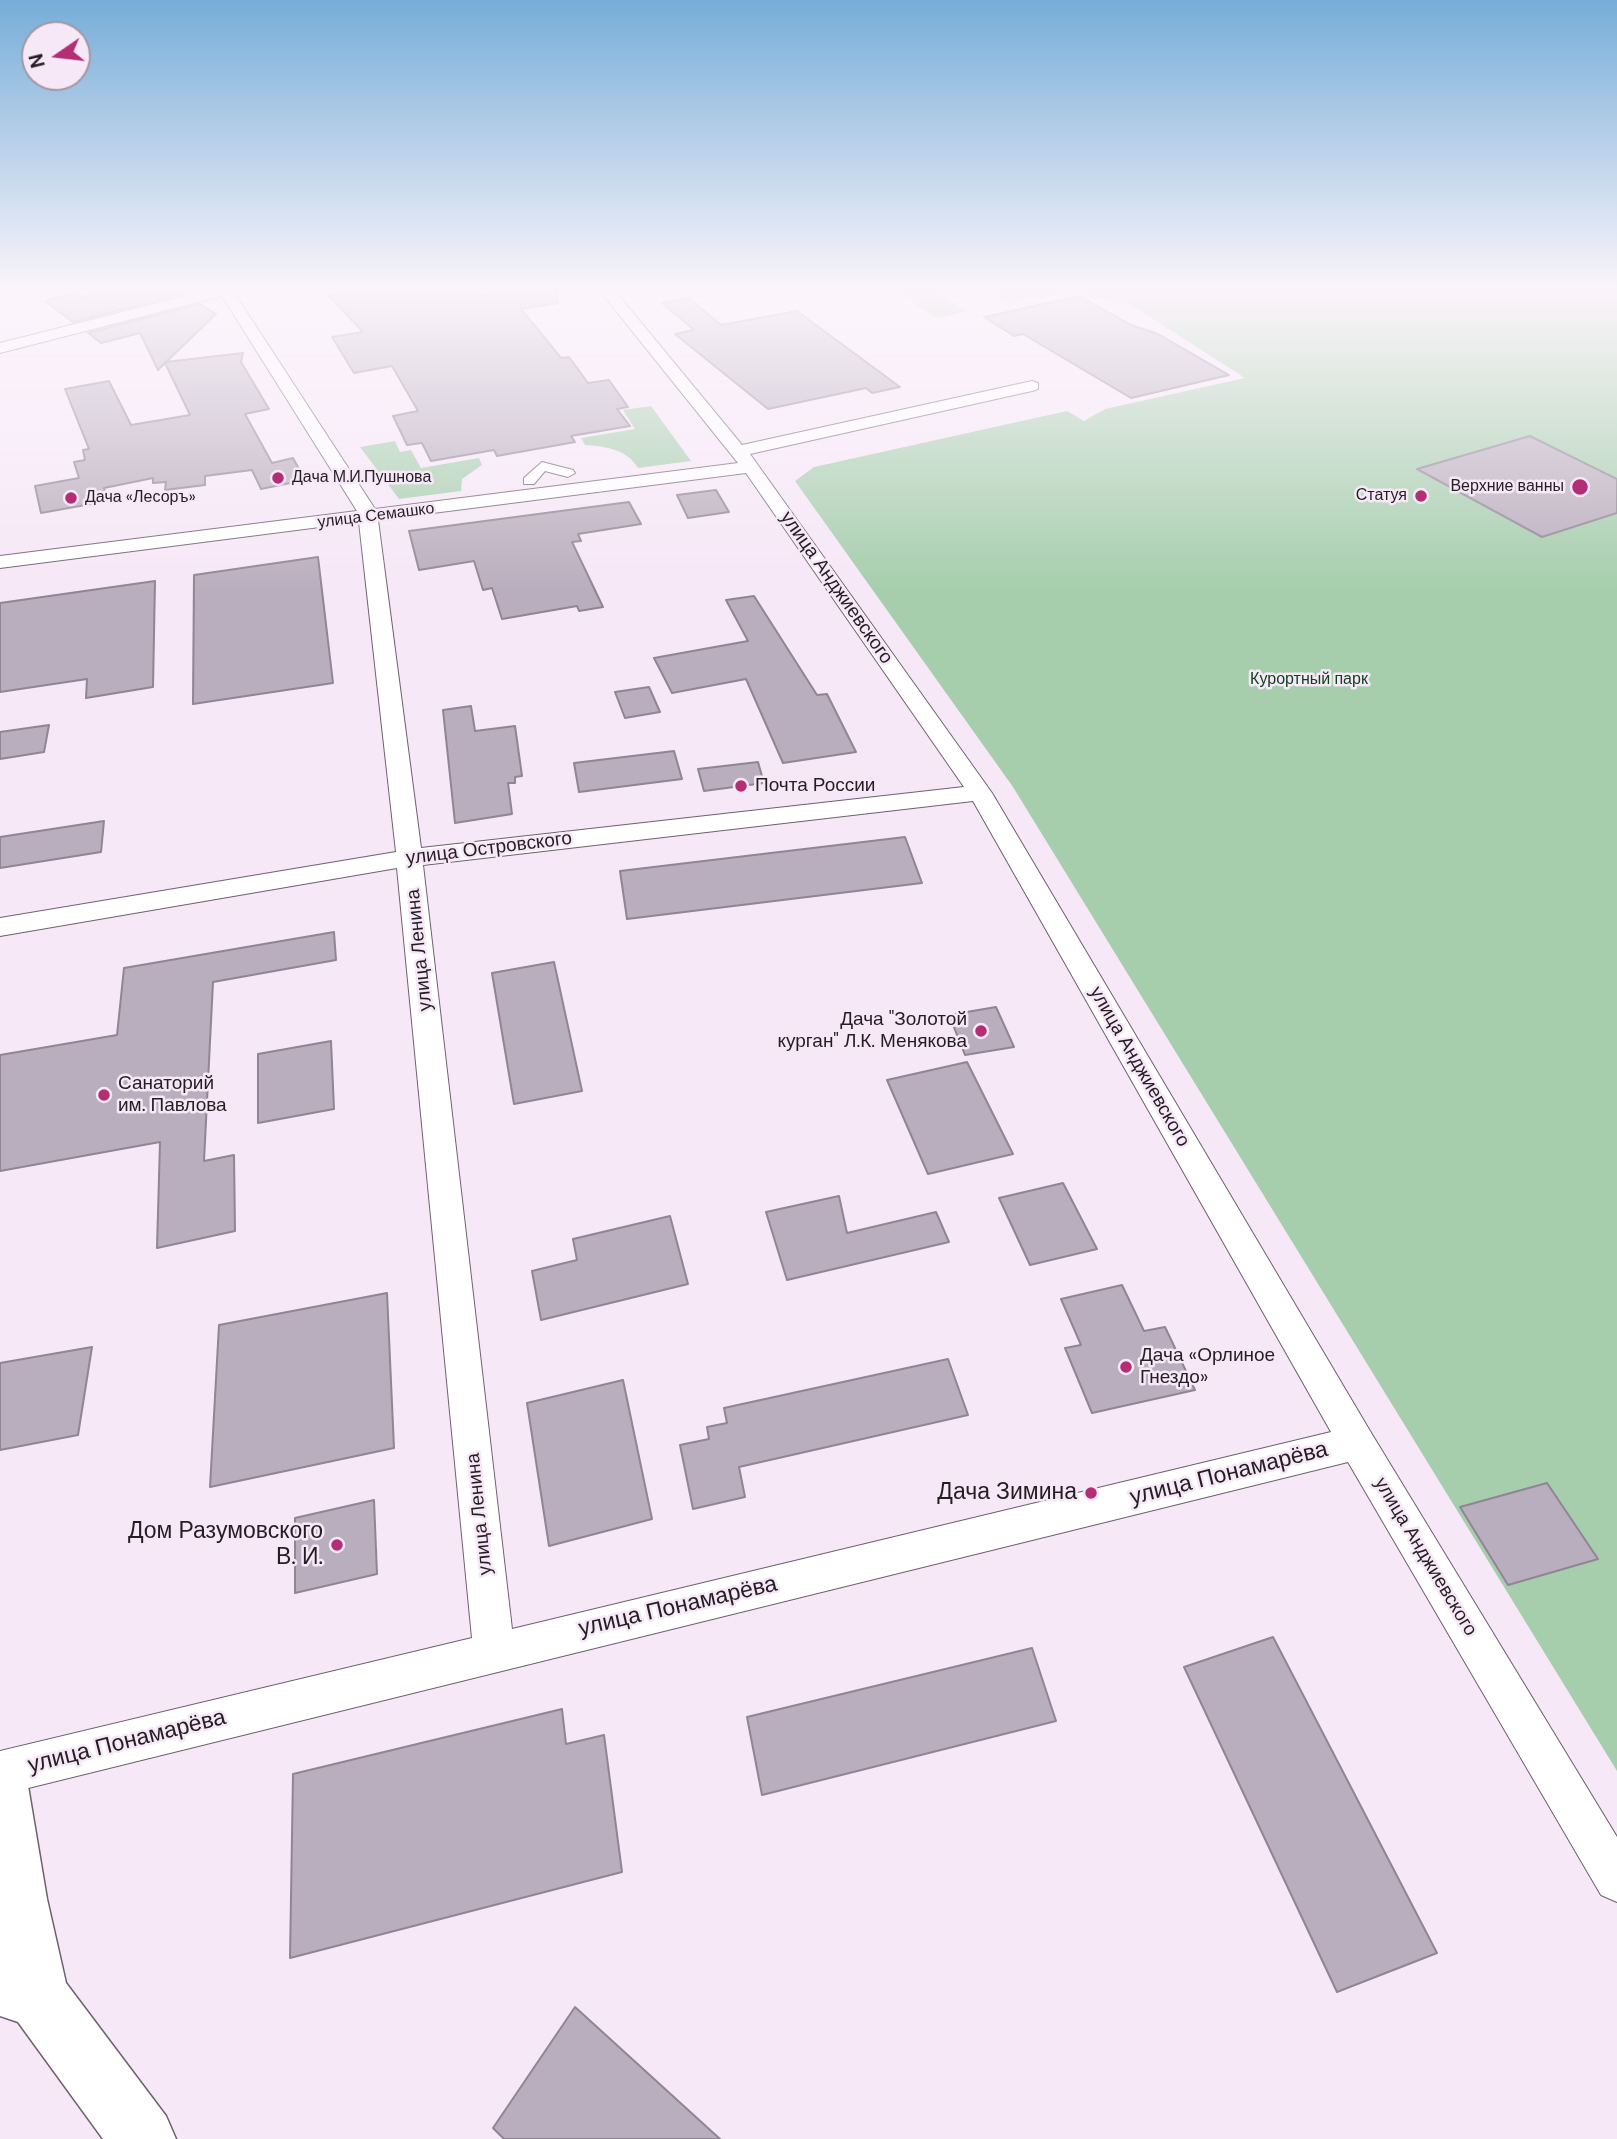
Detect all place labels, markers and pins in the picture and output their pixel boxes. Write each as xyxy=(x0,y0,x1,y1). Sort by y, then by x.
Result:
place label: Дача М.И.Пушнова xyxy=(292,468,431,488)
marker: Дача М.И.Пушнова xyxy=(270,470,286,486)
place label: Верхние ванны xyxy=(1450,477,1564,497)
marker: Верхние ванны xyxy=(1570,477,1590,497)
place label: Статуя xyxy=(1356,486,1407,506)
place label: Дача «Лесоръ» xyxy=(85,488,196,508)
marker: Статуя xyxy=(1413,488,1429,504)
marker: Дача «Лесоръ» xyxy=(63,490,79,506)
place label: Почта России xyxy=(755,775,875,797)
marker: Почта России xyxy=(733,778,749,794)
place label: Дача "Золотой курган" Л.К. Менякова xyxy=(777,1009,967,1053)
marker: Дача "Золотой курган" Л.К. Менякова xyxy=(973,1023,989,1039)
place label: Санаторий им. Павлова xyxy=(118,1073,227,1117)
marker: Санаторий им. Павлова xyxy=(96,1087,112,1103)
place label: Дача «Орлиное Гнездо» xyxy=(1140,1345,1275,1389)
marker: Дача «Орлиное Гнездо» xyxy=(1118,1359,1134,1375)
place label: Дача Зимина xyxy=(937,1479,1077,1507)
marker: Дача Зимина xyxy=(1083,1485,1099,1501)
place label: Дом Разумовского В. И. xyxy=(128,1518,323,1572)
marker: Дом Разумовского В. И. xyxy=(329,1537,345,1553)

